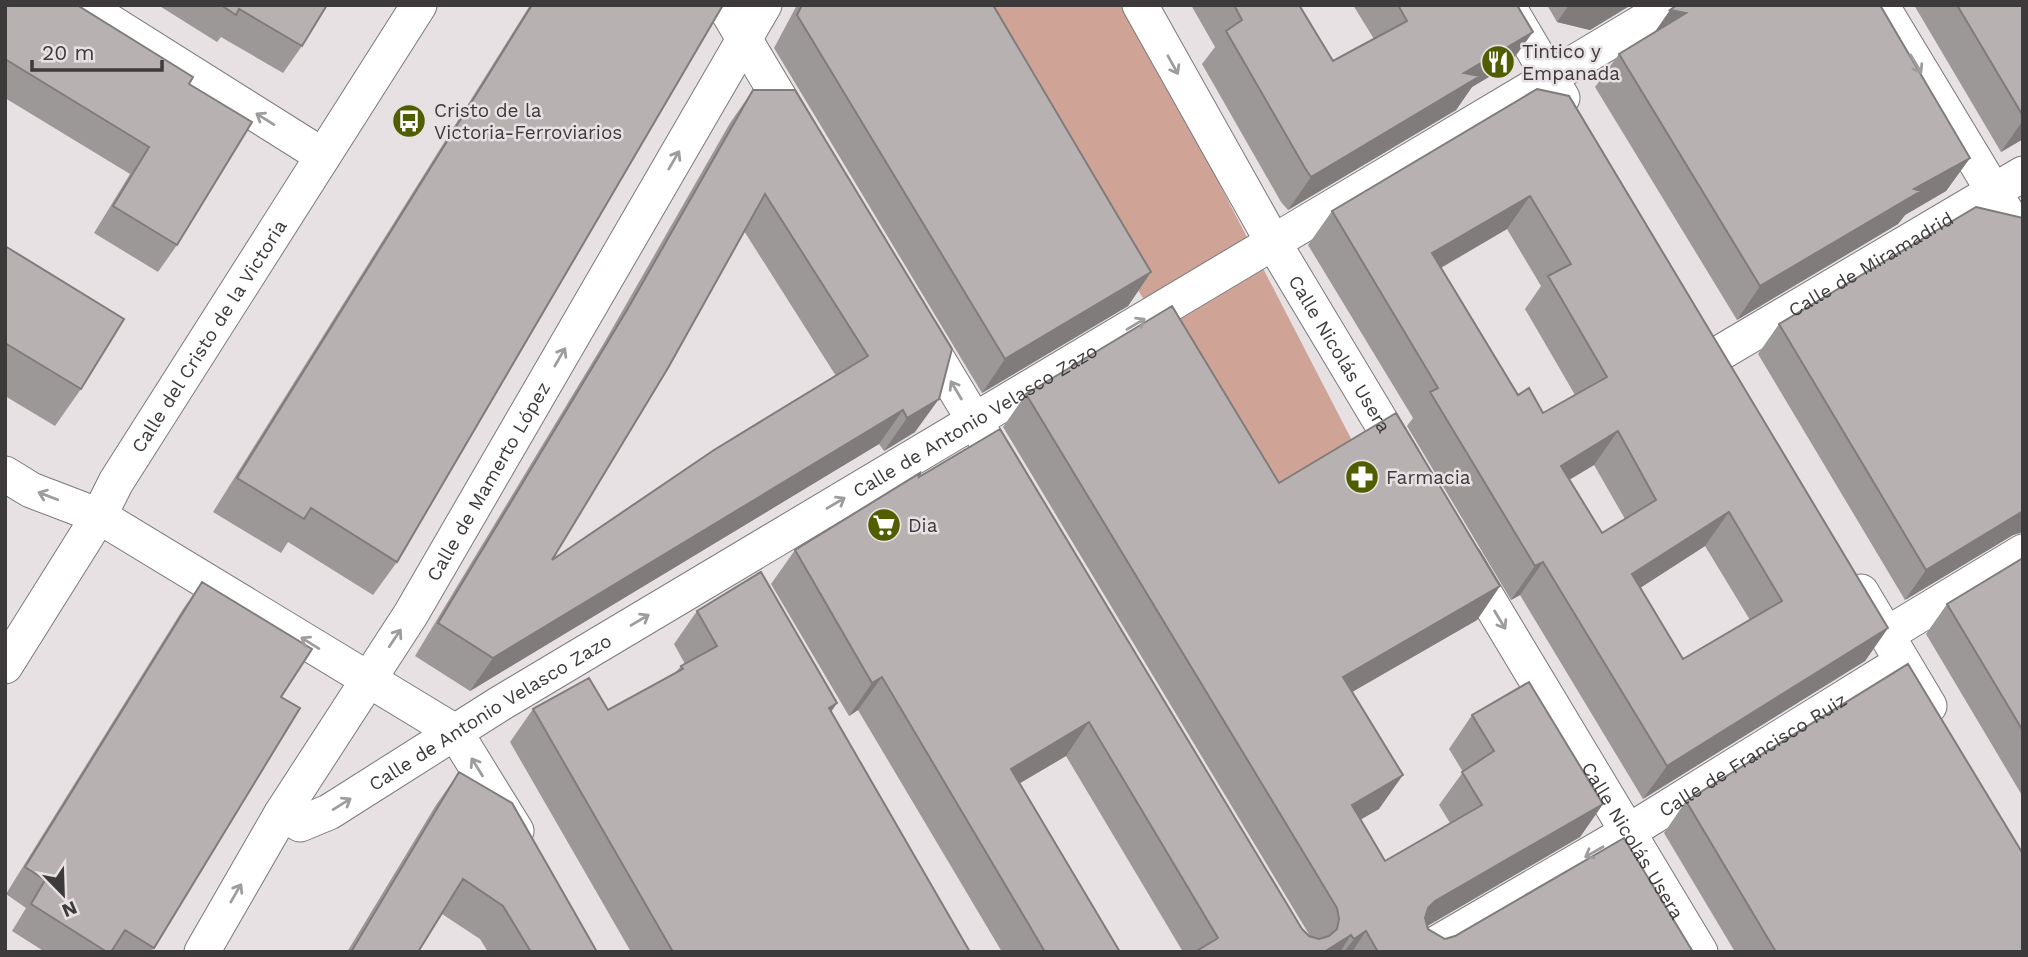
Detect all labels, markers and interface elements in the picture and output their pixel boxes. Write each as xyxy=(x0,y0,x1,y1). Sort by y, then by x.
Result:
scale bar xyxy=(32,28,161,72)
text: 20 m xyxy=(42,40,94,65)
place label: Tintico y Empanada xyxy=(1522,40,1620,85)
restaurant icon: Tintico y Empanada xyxy=(1479,43,1517,81)
one-way arrow xyxy=(1910,53,1924,73)
one-way arrow xyxy=(1166,54,1180,74)
place label: Cristo de la Victoria-Ferroviarios xyxy=(434,99,622,144)
bus stop icon: Cristo de la Victoria-Ferroviarios xyxy=(390,102,428,140)
one-way arrow xyxy=(256,112,276,126)
one-way arrow xyxy=(668,150,681,171)
street label: Calle de Miramadrid xyxy=(1784,206,1957,322)
street label: Calle del Cristo de la Victoria xyxy=(126,215,291,457)
street label: Calle Nicolás Usera xyxy=(1284,271,1396,437)
one-way arrow xyxy=(1126,317,1146,331)
street label: Calle de Antonio Velasco Zazo xyxy=(848,338,1101,502)
one-way arrow xyxy=(553,347,567,367)
street label: Calle de Mamerto López xyxy=(421,377,555,585)
one-way arrow xyxy=(949,381,963,401)
pharmacy icon: Farmacia xyxy=(1343,458,1381,496)
place label: Farmacia xyxy=(1386,466,1471,489)
one-way arrow xyxy=(37,489,59,502)
one-way arrow xyxy=(825,496,845,510)
supermarket icon: Dia xyxy=(865,506,903,544)
place label: Dia xyxy=(908,514,938,537)
one-way arrow xyxy=(1493,609,1507,629)
one-way arrow xyxy=(630,612,650,626)
street label: Calle de Antonio Velasco Zazo xyxy=(364,628,615,795)
one-way arrow xyxy=(388,628,402,648)
one-way arrow xyxy=(300,636,320,650)
street label: Calle de Francisco Ruiz xyxy=(1654,688,1851,822)
one-way arrow xyxy=(470,757,484,777)
street label: Calle Nicolás Usera xyxy=(1577,758,1689,924)
one-way arrow xyxy=(332,796,352,810)
one-way arrow xyxy=(1584,845,1604,859)
north arrow xyxy=(28,859,98,929)
one-way arrow xyxy=(229,883,243,903)
text: N xyxy=(58,896,80,923)

